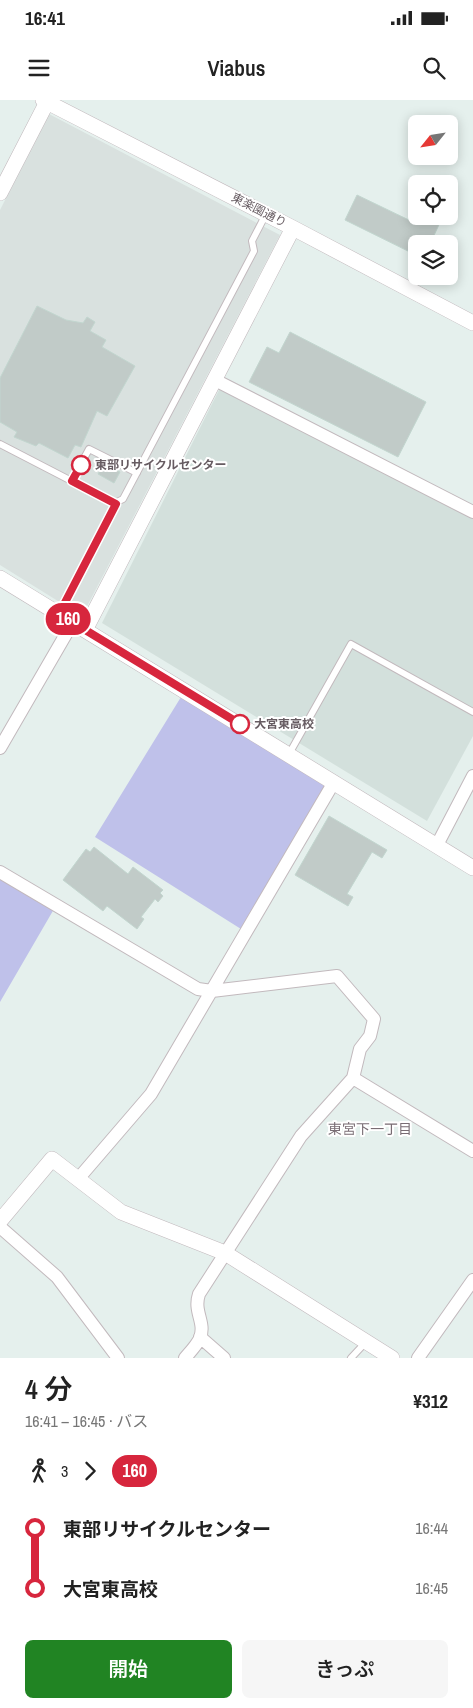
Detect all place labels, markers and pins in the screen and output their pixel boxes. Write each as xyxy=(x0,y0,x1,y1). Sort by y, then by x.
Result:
marker: 東部リサイクルセンター xyxy=(71,455,91,475)
place label: 東部リサイクルセンター xyxy=(95,457,226,473)
marker: 大宮東高校 xyxy=(230,714,250,734)
place label: 大宮東高校 xyxy=(254,716,314,732)

